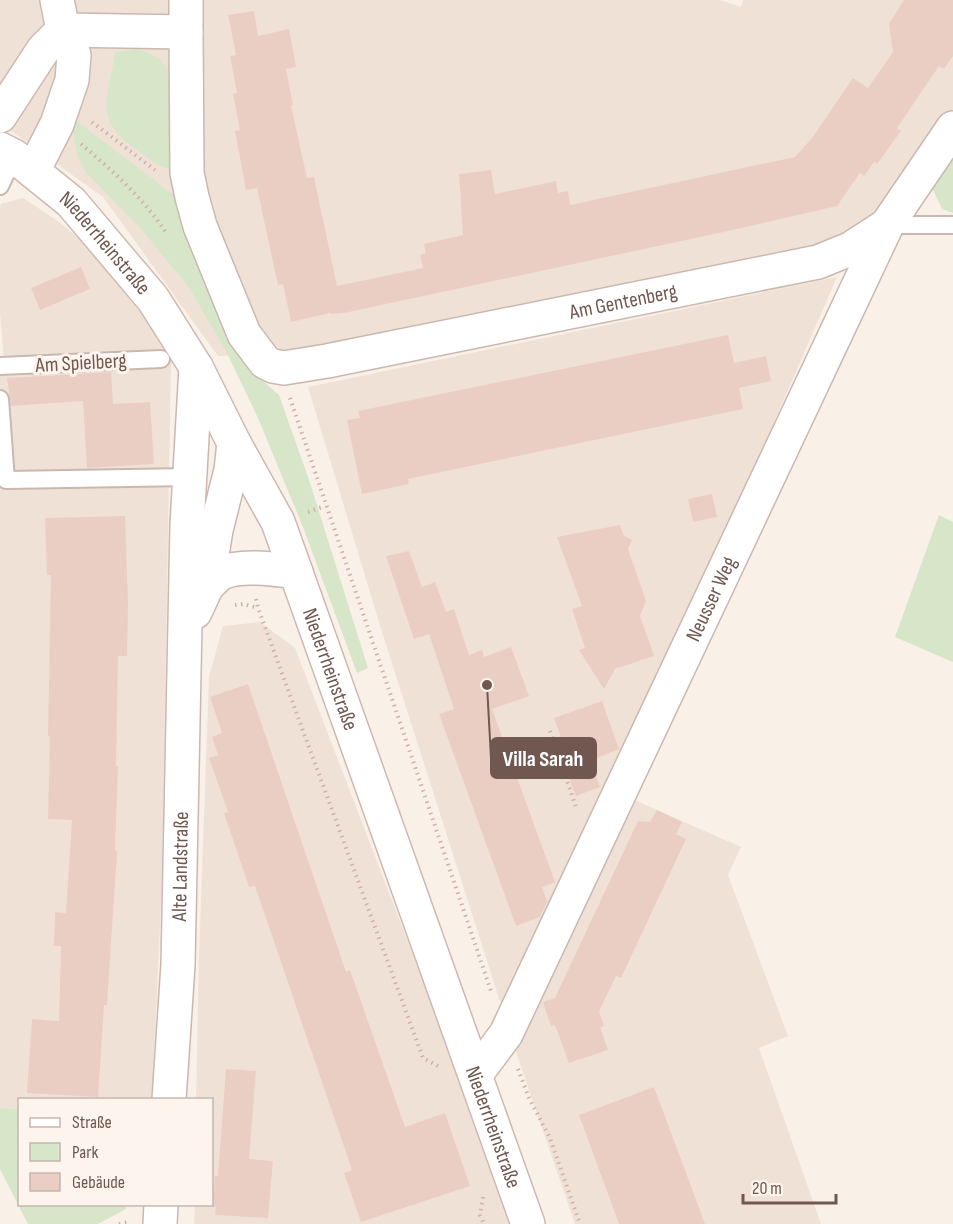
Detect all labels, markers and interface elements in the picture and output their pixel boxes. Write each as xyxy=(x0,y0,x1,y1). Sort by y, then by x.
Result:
street label: Niederrheinstraße xyxy=(55,186,156,299)
street label: Am Gentenberg xyxy=(566,278,679,325)
street label: Am Spielberg xyxy=(34,348,127,378)
street label: Neusser Weg xyxy=(680,552,742,645)
street label: Niederrheinstraße xyxy=(297,605,364,734)
callout: Villa Sarah xyxy=(491,738,596,778)
text: Villa Sarah xyxy=(503,746,583,773)
street label: Alte Landstraße xyxy=(166,811,194,923)
street label: Niederrheinstraße xyxy=(460,1063,527,1191)
legend xyxy=(18,1098,213,1206)
text: Straße xyxy=(72,1112,112,1133)
text: Park xyxy=(72,1142,98,1163)
scale bar xyxy=(743,1167,836,1205)
text: Gebäude xyxy=(72,1172,125,1193)
text: 20 m xyxy=(752,1178,782,1199)

